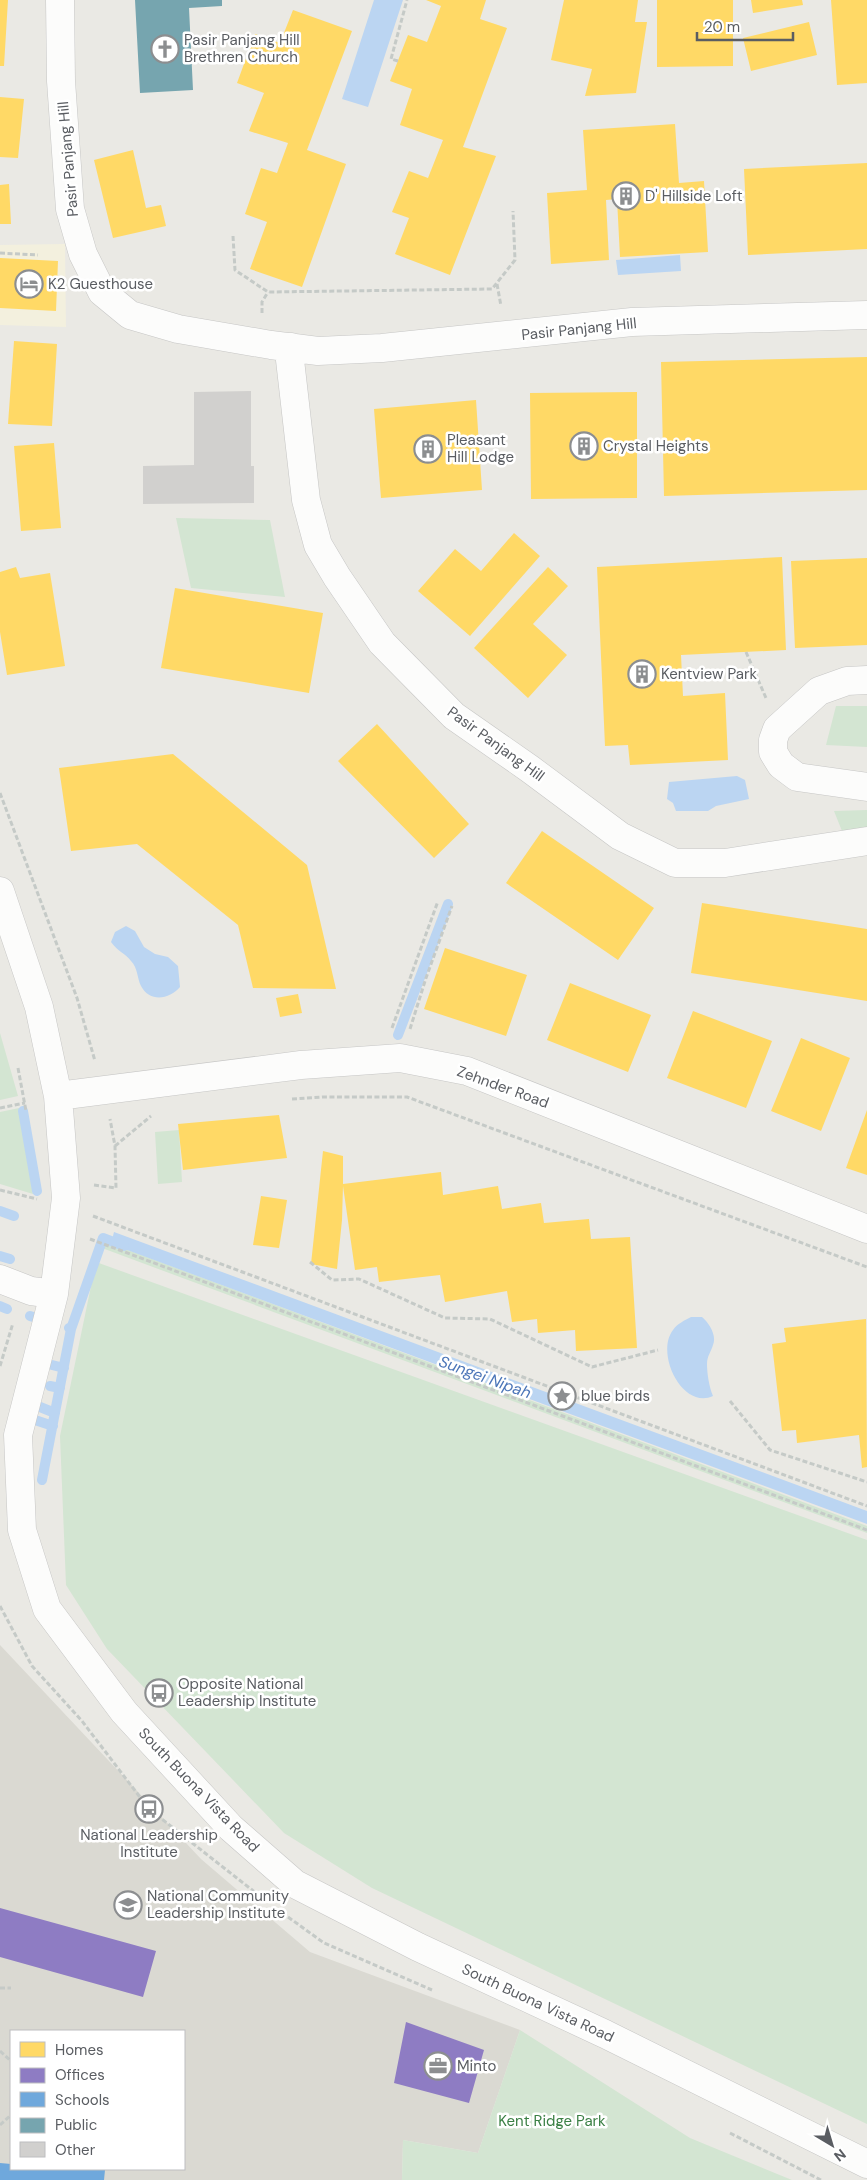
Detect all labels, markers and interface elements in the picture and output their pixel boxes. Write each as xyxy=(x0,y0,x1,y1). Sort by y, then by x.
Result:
scale bar xyxy=(697,10,793,42)
text: 20 m xyxy=(704,17,740,37)
place label: Pasir Panjang Hill Brethren Church xyxy=(184,30,300,67)
church icon: Pasir Panjang Hill Brethren Church xyxy=(150,34,180,64)
street label: Pasir Panjang Hill xyxy=(53,101,83,217)
building icon: D' Hillside Loft xyxy=(611,181,641,211)
place label: D' Hillside Loft xyxy=(645,186,743,206)
hotel icon: K2 Guesthouse xyxy=(14,269,44,299)
place label: K2 Guesthouse xyxy=(48,274,153,294)
street label: Pasir Panjang Hill xyxy=(520,313,638,345)
place label: Pleasant Hill Lodge xyxy=(447,430,514,467)
building icon: Crystal Heights xyxy=(569,431,599,461)
building icon: Pleasant Hill Lodge xyxy=(413,434,443,464)
place label: Crystal Heights xyxy=(603,436,709,456)
building icon: Kentview Park xyxy=(627,659,657,689)
place label: Kentview Park xyxy=(661,664,758,684)
street label: Pasir Panjang Hill xyxy=(443,702,549,786)
street label: Zehnder Road xyxy=(454,1061,552,1113)
water label: Sungei Nipah xyxy=(436,1351,534,1403)
place icon: blue birds xyxy=(547,1381,577,1411)
place label: blue birds xyxy=(581,1386,650,1406)
place label: Opposite National Leadership Institute xyxy=(178,1674,316,1711)
bus stop icon: Opposite National Leadership Institute xyxy=(144,1678,174,1708)
street label: South Buona Vista Road xyxy=(134,1723,264,1857)
bus stop icon: National Leadership Institute xyxy=(134,1794,164,1824)
place label: National Leadership Institute xyxy=(80,1825,218,1862)
place label: National Community Leadership Institute xyxy=(147,1886,290,1923)
school or university icon: National Community Leadership Institute xyxy=(113,1890,143,1920)
street label: South Buona Vista Road xyxy=(459,1959,617,2047)
legend xyxy=(10,2030,185,2170)
text: Homes xyxy=(55,2040,104,2060)
office icon: Minto xyxy=(423,2051,453,2081)
place label: Minto xyxy=(457,2056,496,2076)
text: Offices xyxy=(55,2065,105,2085)
text: Schools xyxy=(55,2090,110,2110)
park label: Kent Ridge Park xyxy=(498,2111,606,2131)
text: Public xyxy=(55,2115,97,2135)
north arrow xyxy=(807,2120,857,2170)
text: Other xyxy=(55,2140,96,2160)
text: N xyxy=(830,2145,850,2165)

